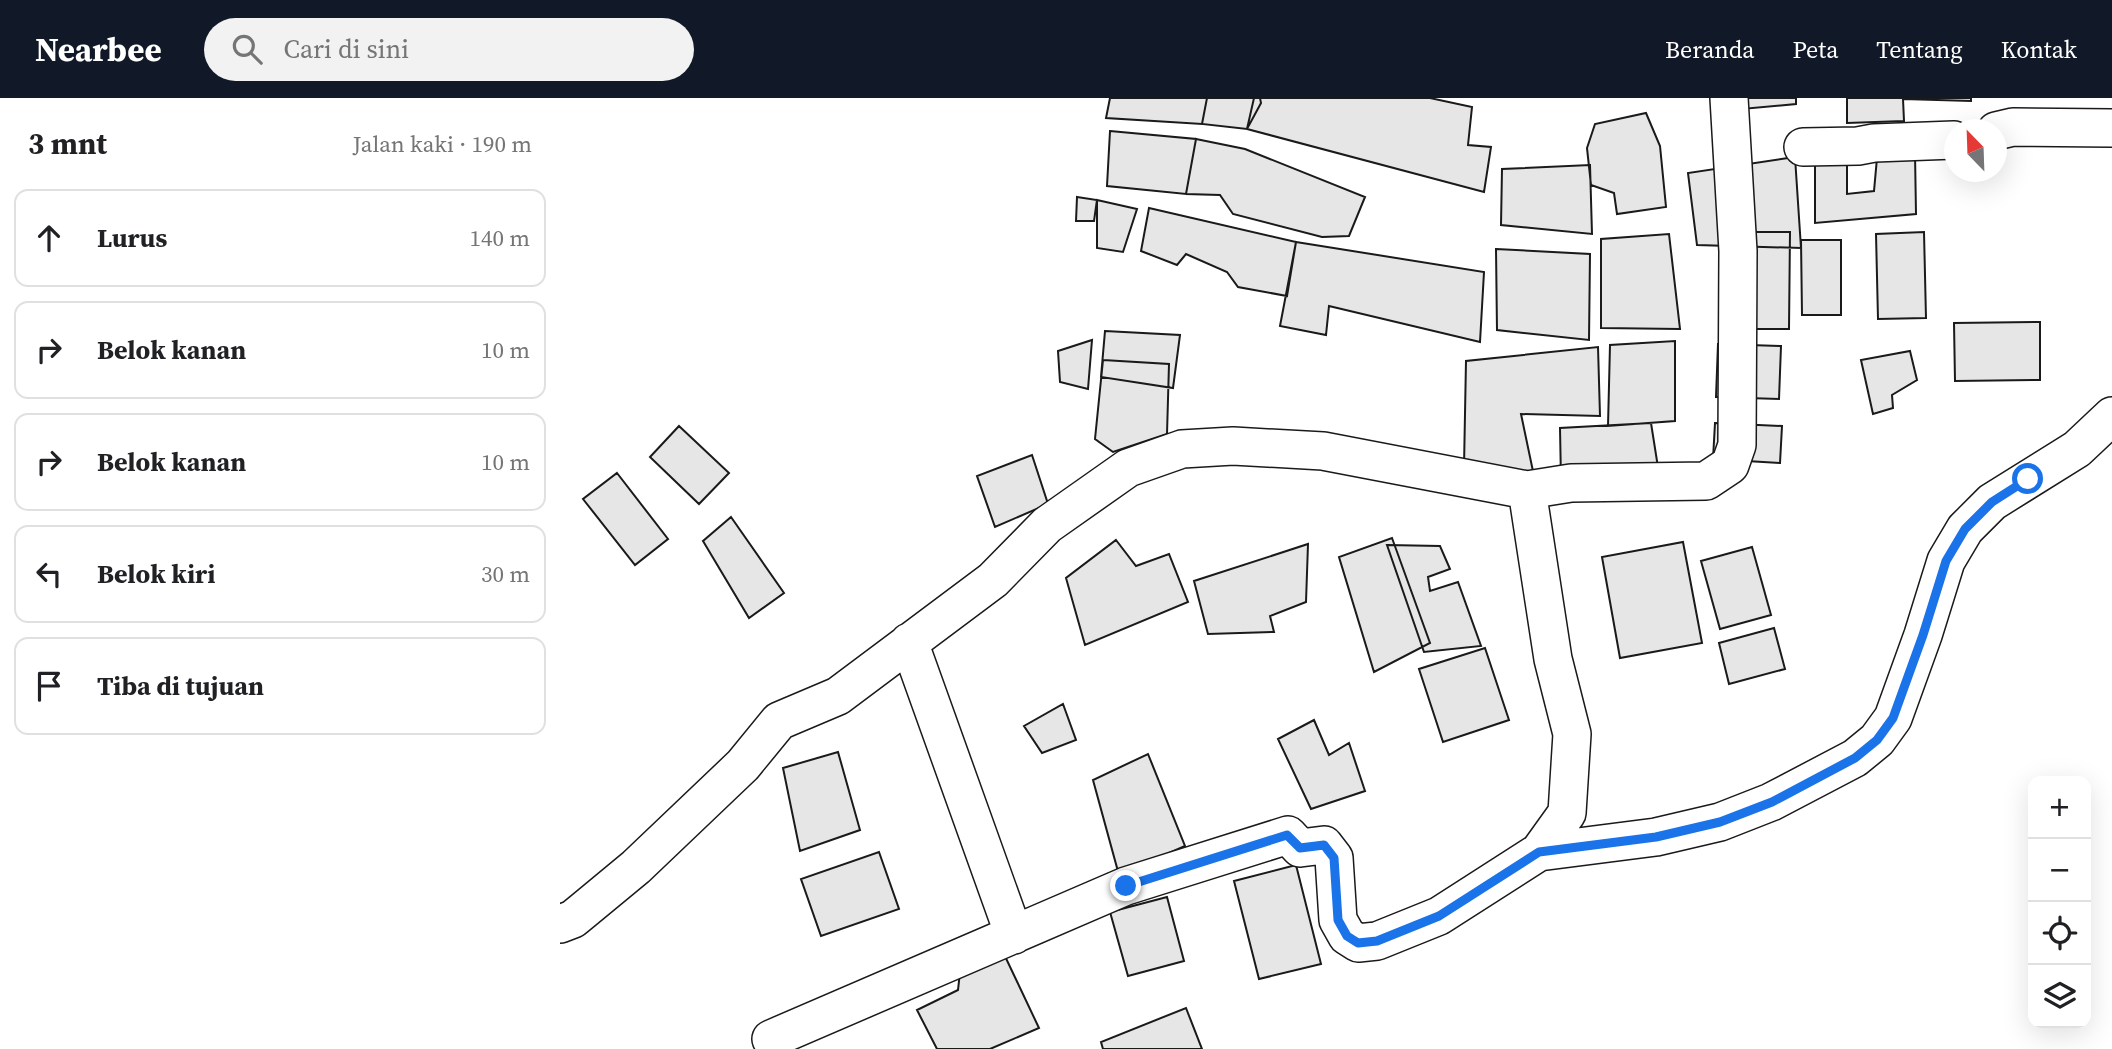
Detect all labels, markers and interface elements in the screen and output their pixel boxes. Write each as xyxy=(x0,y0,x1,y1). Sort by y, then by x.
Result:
search box xyxy=(204,18,694,81)
text: Nearbee xyxy=(35,27,162,72)
icon: search xyxy=(228,30,266,68)
text: Cari di sini xyxy=(284,31,409,67)
text: Beranda xyxy=(1665,33,1754,66)
text: Peta xyxy=(1792,33,1838,66)
text: Tentang xyxy=(1876,33,1963,66)
text: Kontak xyxy=(2001,33,2077,66)
north arrow xyxy=(1944,119,2007,182)
text: 3 mnt xyxy=(28,123,107,164)
text: Jalan kaki · 190 m xyxy=(353,128,532,160)
icon: ahead xyxy=(30,219,68,257)
text: Lurus xyxy=(97,220,167,256)
text: 140 m xyxy=(469,222,530,254)
icon: right xyxy=(30,331,68,369)
text: Belok kanan xyxy=(97,332,246,368)
text: 10 m xyxy=(481,334,530,366)
icon: right xyxy=(30,443,68,481)
text: Belok kanan xyxy=(97,444,246,480)
text: 10 m xyxy=(481,446,530,478)
route start xyxy=(2012,463,2043,494)
icon: left xyxy=(30,555,68,593)
text: Belok kiri xyxy=(97,556,215,592)
text: 30 m xyxy=(481,558,530,590)
icon: arrive xyxy=(30,667,68,705)
text: Tiba di tujuan xyxy=(97,668,264,704)
map controls xyxy=(2028,776,2091,1028)
button: + xyxy=(2028,776,2091,839)
button: − xyxy=(2028,839,2091,902)
route end xyxy=(1110,870,1141,901)
button: locate xyxy=(2028,902,2091,965)
button: layers xyxy=(2028,965,2091,1028)

